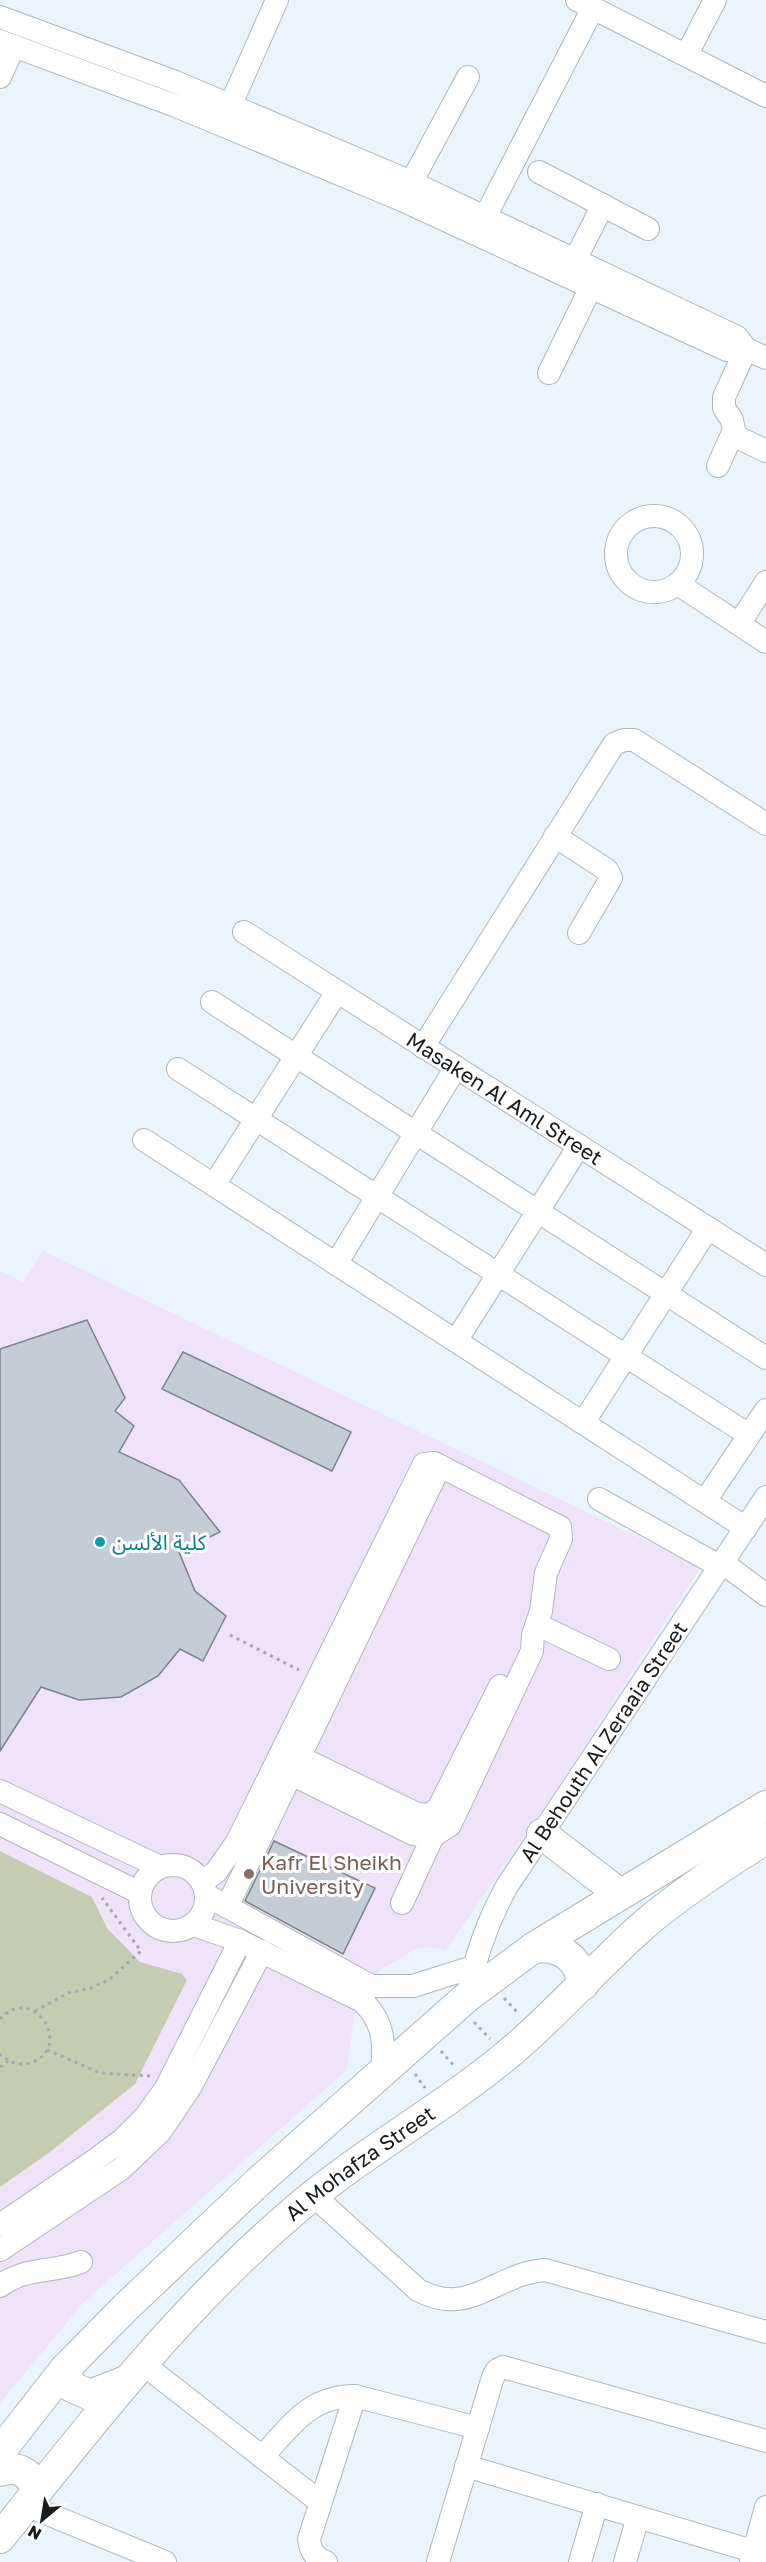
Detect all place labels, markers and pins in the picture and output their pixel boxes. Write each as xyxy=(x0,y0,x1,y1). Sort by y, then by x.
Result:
place label: كلية الألسن xyxy=(112,1529,206,1555)
marker: كلية الألسن xyxy=(93,1535,107,1549)
place label: Kafr El Sheikh University xyxy=(261,1849,402,1899)
marker: Kafr El Sheikh University xyxy=(242,1867,256,1881)

